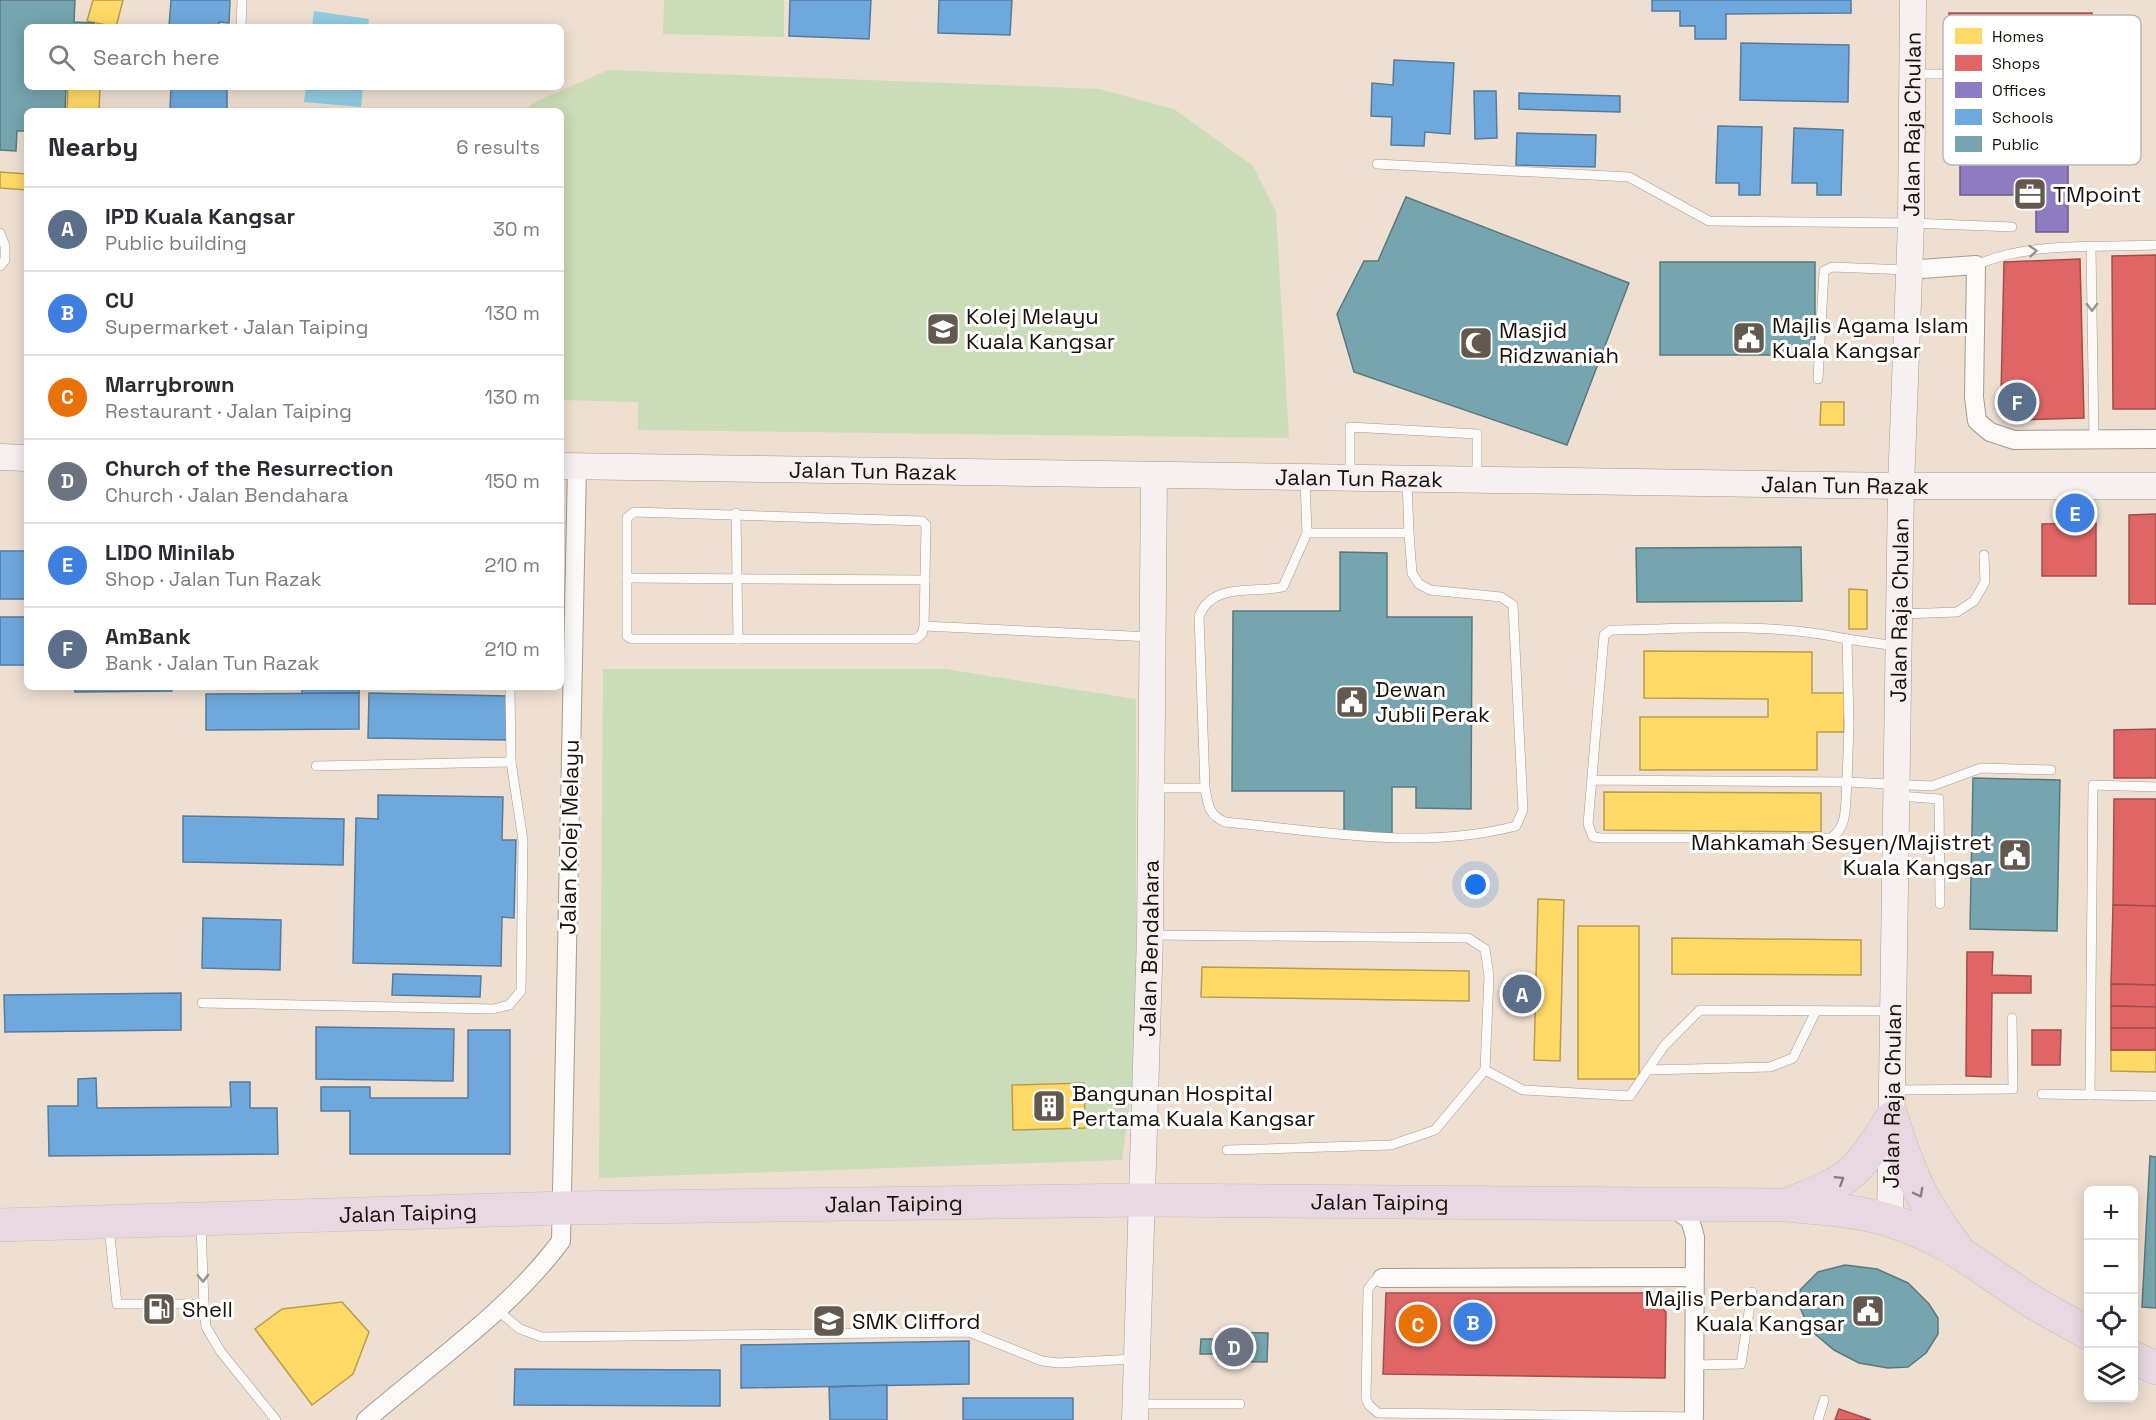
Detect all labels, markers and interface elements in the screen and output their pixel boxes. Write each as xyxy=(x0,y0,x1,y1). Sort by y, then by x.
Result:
legend xyxy=(1943,15,2141,165)
search box xyxy=(24,24,564,90)
text: Homes xyxy=(1992,26,2044,47)
street label: Jalan Raja Chulan xyxy=(1897,32,1927,217)
icon: search xyxy=(45,41,78,74)
text: Search here xyxy=(93,43,220,71)
text: Shops xyxy=(1992,53,2040,74)
text: Offices xyxy=(1992,80,2046,101)
text: Schools xyxy=(1992,107,2053,128)
text: Nearby xyxy=(48,130,138,164)
text: 6 results xyxy=(456,134,540,160)
text: Public xyxy=(1992,134,2039,155)
office icon: TMpoint xyxy=(2012,176,2048,212)
place label: TMpoint xyxy=(2053,180,2141,208)
text: IPD Kuala Kangsar xyxy=(105,202,295,230)
text: A xyxy=(61,216,74,242)
text: 30 m xyxy=(493,216,540,242)
text: Public building xyxy=(105,230,247,256)
one-way arrow xyxy=(2028,245,2037,258)
text: CU xyxy=(105,286,134,314)
text: B xyxy=(61,300,74,326)
text: 130 m xyxy=(484,300,540,326)
place label: Kolej Melayu Kuala Kangsar xyxy=(966,302,1115,355)
one-way arrow xyxy=(2086,302,2098,311)
school or university icon: Kolej Melayu Kuala Kangsar xyxy=(925,311,961,347)
place label: Majlis Agama Islam Kuala Kangsar xyxy=(1772,311,1969,364)
text: Supermarket · Jalan Taiping xyxy=(105,314,368,340)
place label: Masjid Ridzwaniah xyxy=(1499,316,1619,369)
public building icon: Majlis Agama Islam Kuala Kangsar xyxy=(1731,320,1767,356)
mosque icon: Masjid Ridzwaniah xyxy=(1458,325,1494,361)
text: Marrybrown xyxy=(105,370,235,398)
pin: F xyxy=(1998,380,2036,424)
text: C xyxy=(61,384,74,410)
text: 130 m xyxy=(484,384,540,410)
text: Restaurant · Jalan Taiping xyxy=(105,398,352,424)
text: Church of the Resurrection xyxy=(105,454,393,482)
street label: Jalan Tun Razak xyxy=(789,455,957,486)
street label: Jalan Tun Razak xyxy=(1275,463,1443,493)
text: D xyxy=(61,468,74,494)
text: 150 m xyxy=(485,468,540,494)
street label: Jalan Tun Razak xyxy=(1761,470,1929,500)
text: Church · Jalan Bendahara xyxy=(105,482,348,508)
pin: E xyxy=(2056,490,2094,536)
street label: Jalan Raja Chulan xyxy=(1884,517,1915,703)
text: LIDO Minilab xyxy=(105,538,235,566)
text: E xyxy=(62,552,73,578)
text: 210 m xyxy=(484,552,540,578)
text: Shop · Jalan Tun Razak xyxy=(105,566,322,592)
text: AmBank xyxy=(105,622,191,650)
text: F xyxy=(62,636,73,662)
text: 210 m xyxy=(484,636,540,662)
text: Bank · Jalan Tun Razak xyxy=(105,650,320,676)
place label: Dewan Jubli Perak xyxy=(1375,675,1490,728)
public building icon: Dewan Jubli Perak xyxy=(1334,684,1370,720)
street label: Jalan Kolej Melayu xyxy=(553,739,585,935)
place label: Mahkamah Sesyen/Majistret Kuala Kangsar xyxy=(1691,828,1992,881)
public building icon: Mahkamah Sesyen/Majistret Kuala Kangsar xyxy=(1997,837,2033,873)
street label: Jalan Bendahara xyxy=(1133,859,1165,1037)
your location xyxy=(1461,870,1490,899)
pin: A xyxy=(1502,972,1541,1016)
street label: Jalan Raja Chulan xyxy=(1876,1003,1907,1189)
place label: Bangunan Hospital Pertama Kuala Kangsar xyxy=(1072,1079,1315,1132)
building icon: Bangunan Hospital Pertama Kuala Kangsar xyxy=(1031,1088,1067,1124)
one-way arrow xyxy=(1833,1176,1844,1187)
one-way arrow xyxy=(1912,1186,1923,1197)
map controls xyxy=(2084,1186,2138,1402)
button: + xyxy=(2084,1186,2138,1240)
street label: Jalan Taiping xyxy=(1311,1187,1449,1216)
street label: Jalan Taiping xyxy=(824,1188,963,1218)
street label: Jalan Taiping xyxy=(338,1197,477,1229)
button: − xyxy=(2084,1240,2138,1294)
one-way arrow xyxy=(197,1273,209,1282)
place label: Majlis Perbandaran Kuala Kangsar xyxy=(1644,1284,1845,1337)
fuel station icon: Shell xyxy=(141,1291,177,1327)
public building icon: Majlis Perbandaran Kuala Kangsar xyxy=(1850,1293,1886,1329)
button: locate xyxy=(2084,1294,2138,1348)
place label: Shell xyxy=(182,1295,233,1323)
pin: B xyxy=(1454,1300,1492,1344)
pin: C xyxy=(1398,1302,1438,1346)
school or university icon: SMK Clifford xyxy=(811,1303,847,1339)
place label: SMK Clifford xyxy=(852,1307,980,1335)
pin: D xyxy=(1214,1324,1254,1370)
button: layers xyxy=(2084,1348,2138,1402)

